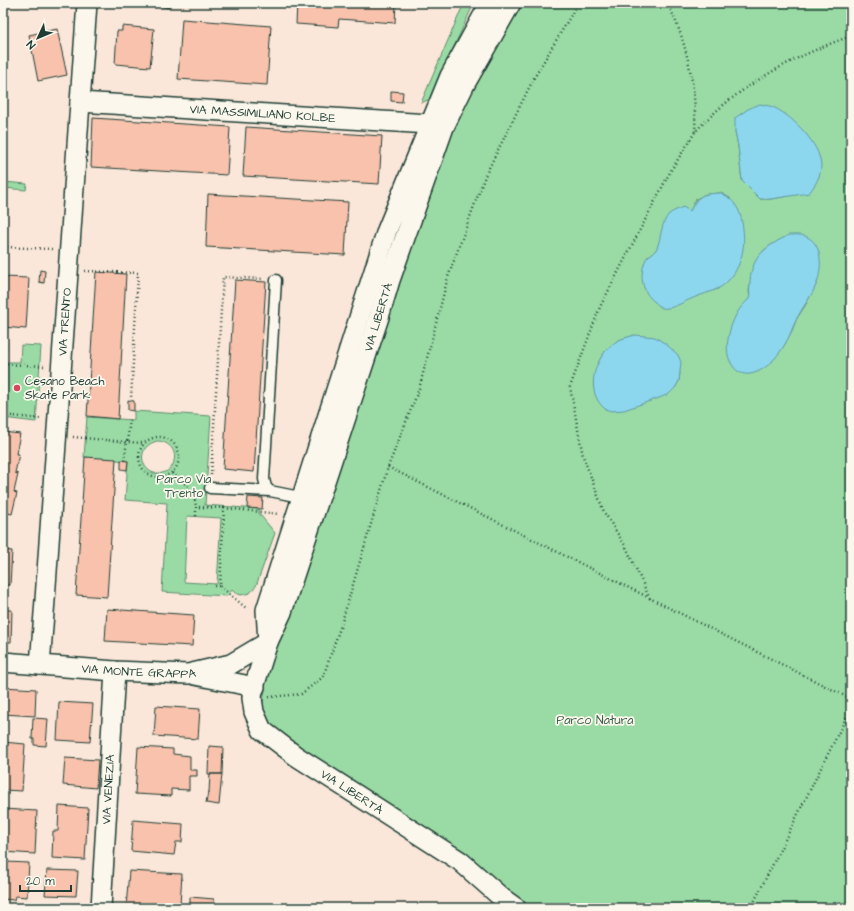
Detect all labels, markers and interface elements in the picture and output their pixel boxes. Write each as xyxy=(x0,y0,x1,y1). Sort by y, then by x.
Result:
north arrow xyxy=(18,18,58,58)
text: N xyxy=(23,37,39,52)
street label: VIA MASSIMILIANO KOLBE xyxy=(189,101,336,127)
street label: VIA LIBERTÀ xyxy=(360,280,397,354)
street label: VIA TRENTO xyxy=(54,287,76,356)
place label: Cesano Beach Skate Park xyxy=(25,373,104,404)
marker: Cesano Beach Skate Park xyxy=(12,383,22,393)
park label: Parco Via Trento xyxy=(157,471,211,502)
street label: VIA MONTE GRAPPA xyxy=(81,660,198,683)
park label: Parco Natura xyxy=(557,712,633,729)
street label: VIA VENEZIA xyxy=(98,753,119,825)
street label: VIA LIBERTÀ xyxy=(317,766,387,819)
scale bar xyxy=(20,867,71,893)
text: 20 m xyxy=(26,873,55,890)

